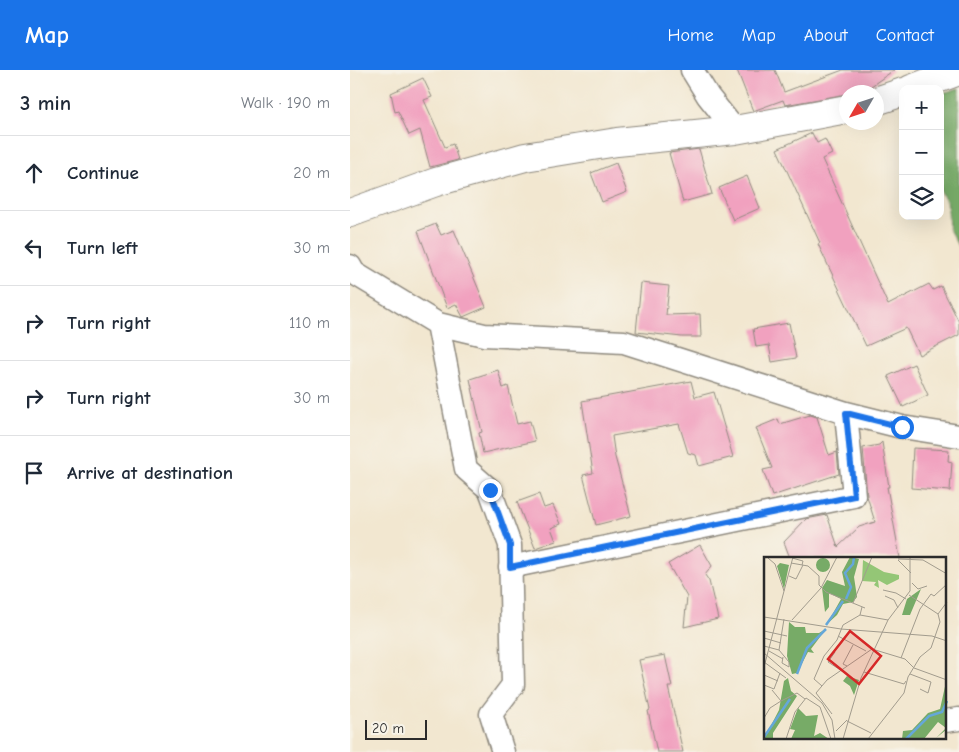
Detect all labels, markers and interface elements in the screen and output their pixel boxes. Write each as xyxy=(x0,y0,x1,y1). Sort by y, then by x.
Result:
text: Map xyxy=(25,21,69,49)
text: Home xyxy=(667,25,714,46)
text: Map xyxy=(742,25,776,46)
text: About xyxy=(804,25,848,46)
text: Contact xyxy=(876,25,934,46)
north arrow xyxy=(839,85,884,130)
map controls xyxy=(899,85,944,220)
button: + xyxy=(899,85,944,130)
text: 3 min xyxy=(20,91,71,115)
text: Walk · 190 m xyxy=(241,94,330,112)
button: − xyxy=(899,130,944,175)
icon: ahead xyxy=(20,159,48,187)
text: Continue xyxy=(67,162,139,184)
text: 20 m xyxy=(293,164,330,182)
button: layers xyxy=(899,175,944,220)
icon: left xyxy=(20,234,48,262)
text: Turn left xyxy=(67,237,138,259)
text: 30 m xyxy=(294,239,330,257)
icon: right xyxy=(20,309,48,337)
text: Turn right xyxy=(67,312,151,334)
text: 110 m xyxy=(289,314,330,332)
icon: right xyxy=(20,384,48,412)
text: Turn right xyxy=(67,387,151,409)
text: 30 m xyxy=(294,389,330,407)
route start xyxy=(891,416,914,439)
icon: arrive xyxy=(20,459,48,487)
text: Arrive at destination xyxy=(67,462,233,484)
route end xyxy=(479,479,502,502)
inset map xyxy=(764,557,946,740)
scale bar xyxy=(365,717,428,740)
text: 20 m xyxy=(372,720,404,737)

